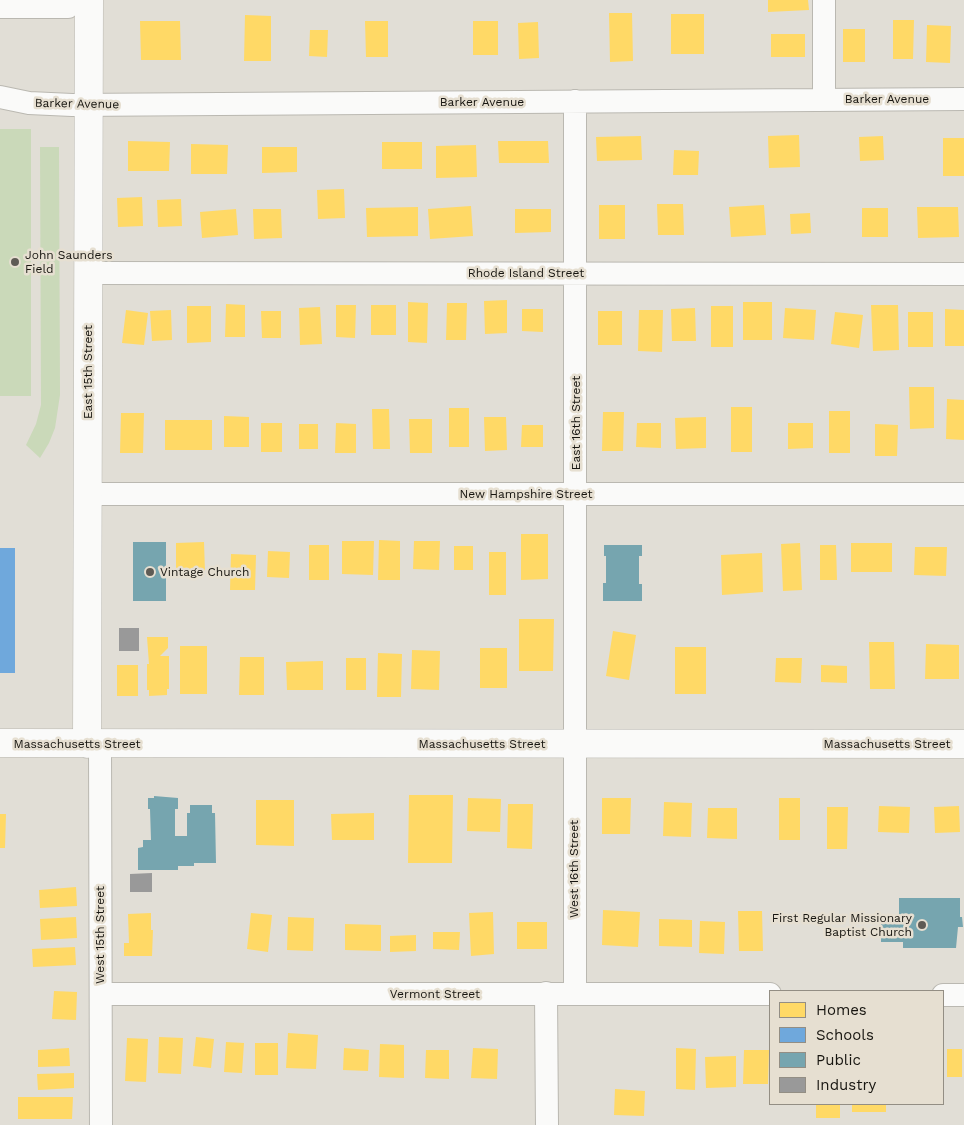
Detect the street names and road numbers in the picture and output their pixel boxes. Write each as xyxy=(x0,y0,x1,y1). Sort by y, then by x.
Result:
street label: Barker Avenue xyxy=(845,92,929,106)
street label: Barker Avenue xyxy=(440,95,524,109)
street label: Barker Avenue xyxy=(35,96,119,112)
street label: Rhode Island Street xyxy=(468,266,584,280)
street label: East 15th Street xyxy=(81,325,95,419)
street label: East 16th Street xyxy=(569,376,583,470)
street label: New Hampshire Street xyxy=(460,487,592,501)
street label: Massachusetts Street xyxy=(14,737,140,751)
street label: Massachusetts Street xyxy=(419,737,545,751)
street label: Massachusetts Street xyxy=(824,737,950,751)
street label: West 16th Street xyxy=(567,820,581,918)
street label: West 15th Street xyxy=(93,886,107,984)
street label: Vermont Street xyxy=(390,987,480,1001)

